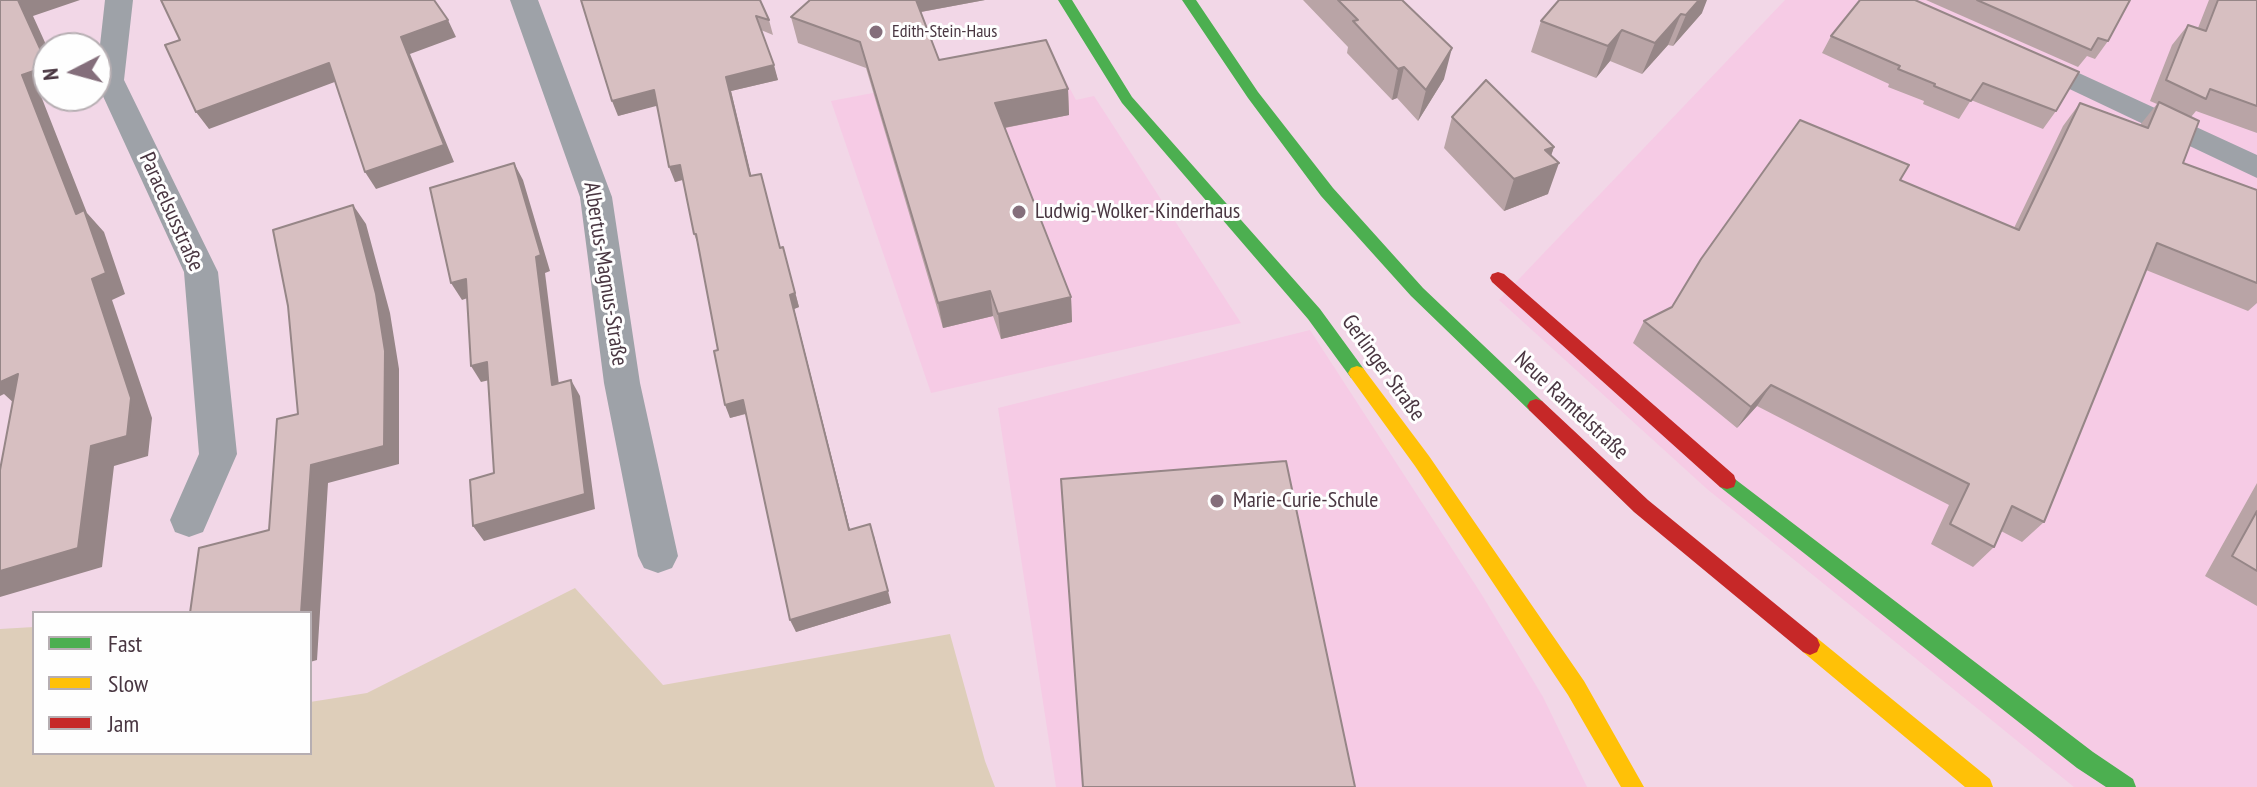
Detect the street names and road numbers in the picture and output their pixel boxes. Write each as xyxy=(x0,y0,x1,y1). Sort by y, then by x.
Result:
street label: Paracelsusstraße xyxy=(133,149,209,275)
street label: Albertus-Magnus-Straße xyxy=(577,180,633,368)
street label: Gerlinger Straße xyxy=(1336,310,1430,426)
street label: Neue Ramtelstraße xyxy=(1509,347,1633,465)

